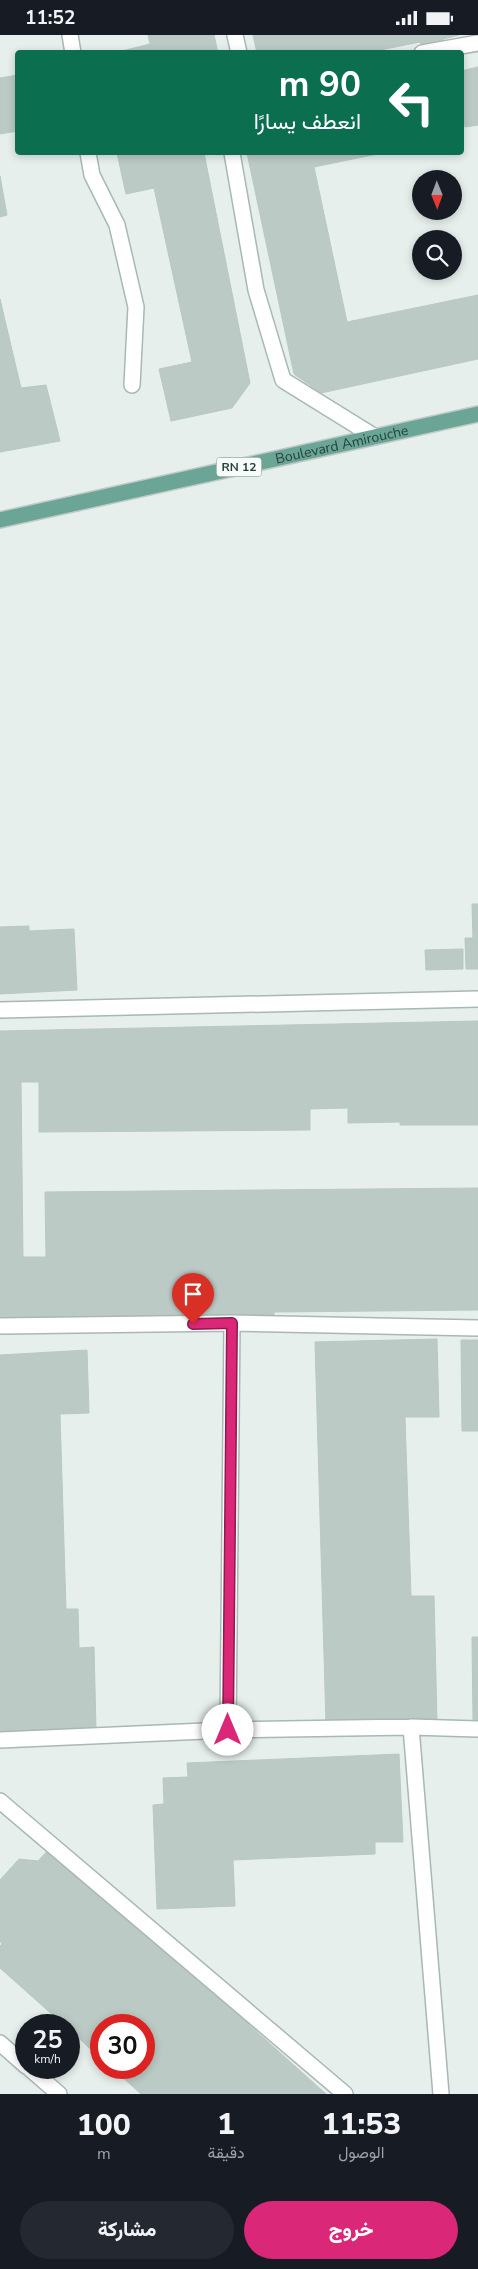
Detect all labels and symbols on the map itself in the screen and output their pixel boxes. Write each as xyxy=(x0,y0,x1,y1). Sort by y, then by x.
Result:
north arrow xyxy=(412,170,462,220)
street label: Boulevard Amirouche xyxy=(273,420,410,468)
road number: RN 12 xyxy=(216,457,262,477)
pin xyxy=(172,1273,214,1324)
position arrow xyxy=(201,1703,253,1755)
speed limit sign: 30 xyxy=(90,2014,155,2079)

